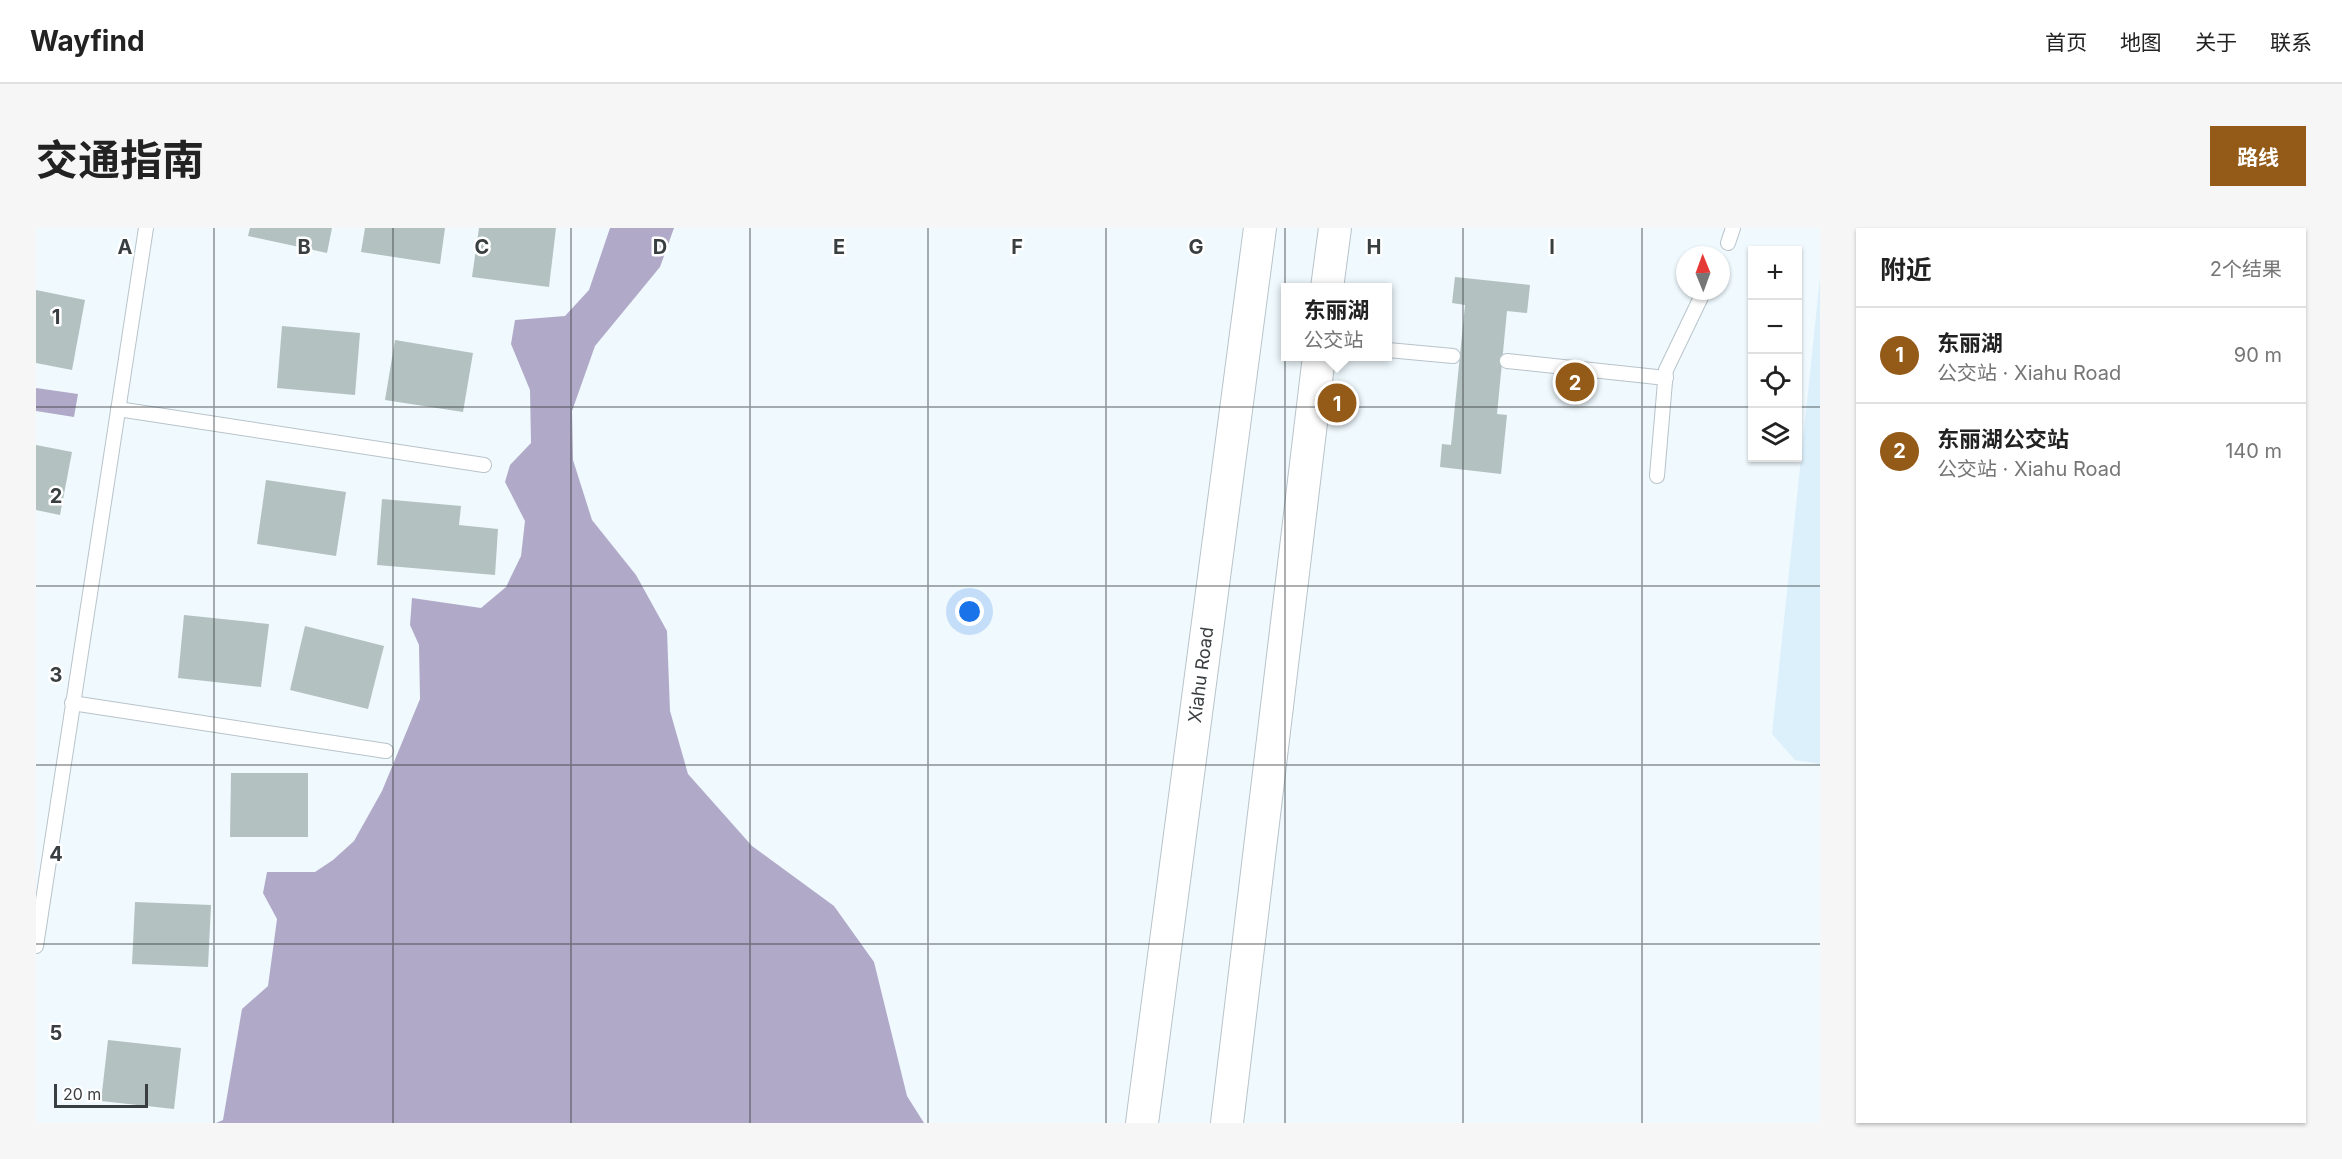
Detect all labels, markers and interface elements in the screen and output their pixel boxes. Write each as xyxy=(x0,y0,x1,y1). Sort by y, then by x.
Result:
text: Wayfind xyxy=(30,24,145,58)
text: 首页 xyxy=(2045,30,2087,55)
text: 地图 xyxy=(2120,30,2162,55)
text: 关于 xyxy=(2195,30,2237,55)
text: 联系 xyxy=(2270,30,2312,55)
button: 路线 xyxy=(2210,126,2306,186)
text: 交通指南 xyxy=(36,134,204,185)
text: A xyxy=(118,235,133,259)
text: B xyxy=(297,235,311,259)
text: C xyxy=(475,235,489,259)
text: D xyxy=(653,235,667,259)
text: E xyxy=(833,235,845,259)
text: F xyxy=(1011,235,1023,259)
text: G xyxy=(1188,235,1204,259)
text: H xyxy=(1367,235,1381,259)
text: I xyxy=(1549,235,1555,259)
north arrow xyxy=(1676,246,1730,300)
map controls xyxy=(1748,246,1802,462)
button: + xyxy=(1748,246,1802,300)
text: 附近 xyxy=(1880,254,1932,285)
text: 2个结果 xyxy=(2210,257,2282,281)
popup xyxy=(1281,283,1392,361)
text: 东丽湖 xyxy=(1303,297,1370,323)
button: − xyxy=(1748,300,1802,354)
text: 1 xyxy=(52,305,60,329)
text: 公交站 xyxy=(1303,328,1363,352)
text: 东丽湖 xyxy=(1937,330,2003,356)
text: 1 xyxy=(1895,343,1904,367)
text: 90 m xyxy=(2234,343,2282,367)
button: locate xyxy=(1748,354,1802,408)
pin: 2 xyxy=(1556,360,1594,404)
text: 公交站 · Xiahu Road xyxy=(1937,361,2121,385)
pin: 1 xyxy=(1318,380,1356,426)
button: layers xyxy=(1748,408,1802,462)
text: 东丽湖公交站 xyxy=(1937,426,2069,452)
text: 2 xyxy=(1893,439,1906,463)
text: 140 m xyxy=(2225,439,2282,463)
text: 公交站 · Xiahu Road xyxy=(1937,457,2121,481)
text: 2 xyxy=(50,484,62,508)
your location xyxy=(955,597,984,626)
street label: Xiahu Road xyxy=(1184,626,1217,724)
text: 3 xyxy=(50,663,62,687)
text: 4 xyxy=(49,842,63,866)
text: 5 xyxy=(50,1021,62,1045)
scale bar xyxy=(54,1081,148,1108)
text: 20 m xyxy=(63,1084,101,1104)

